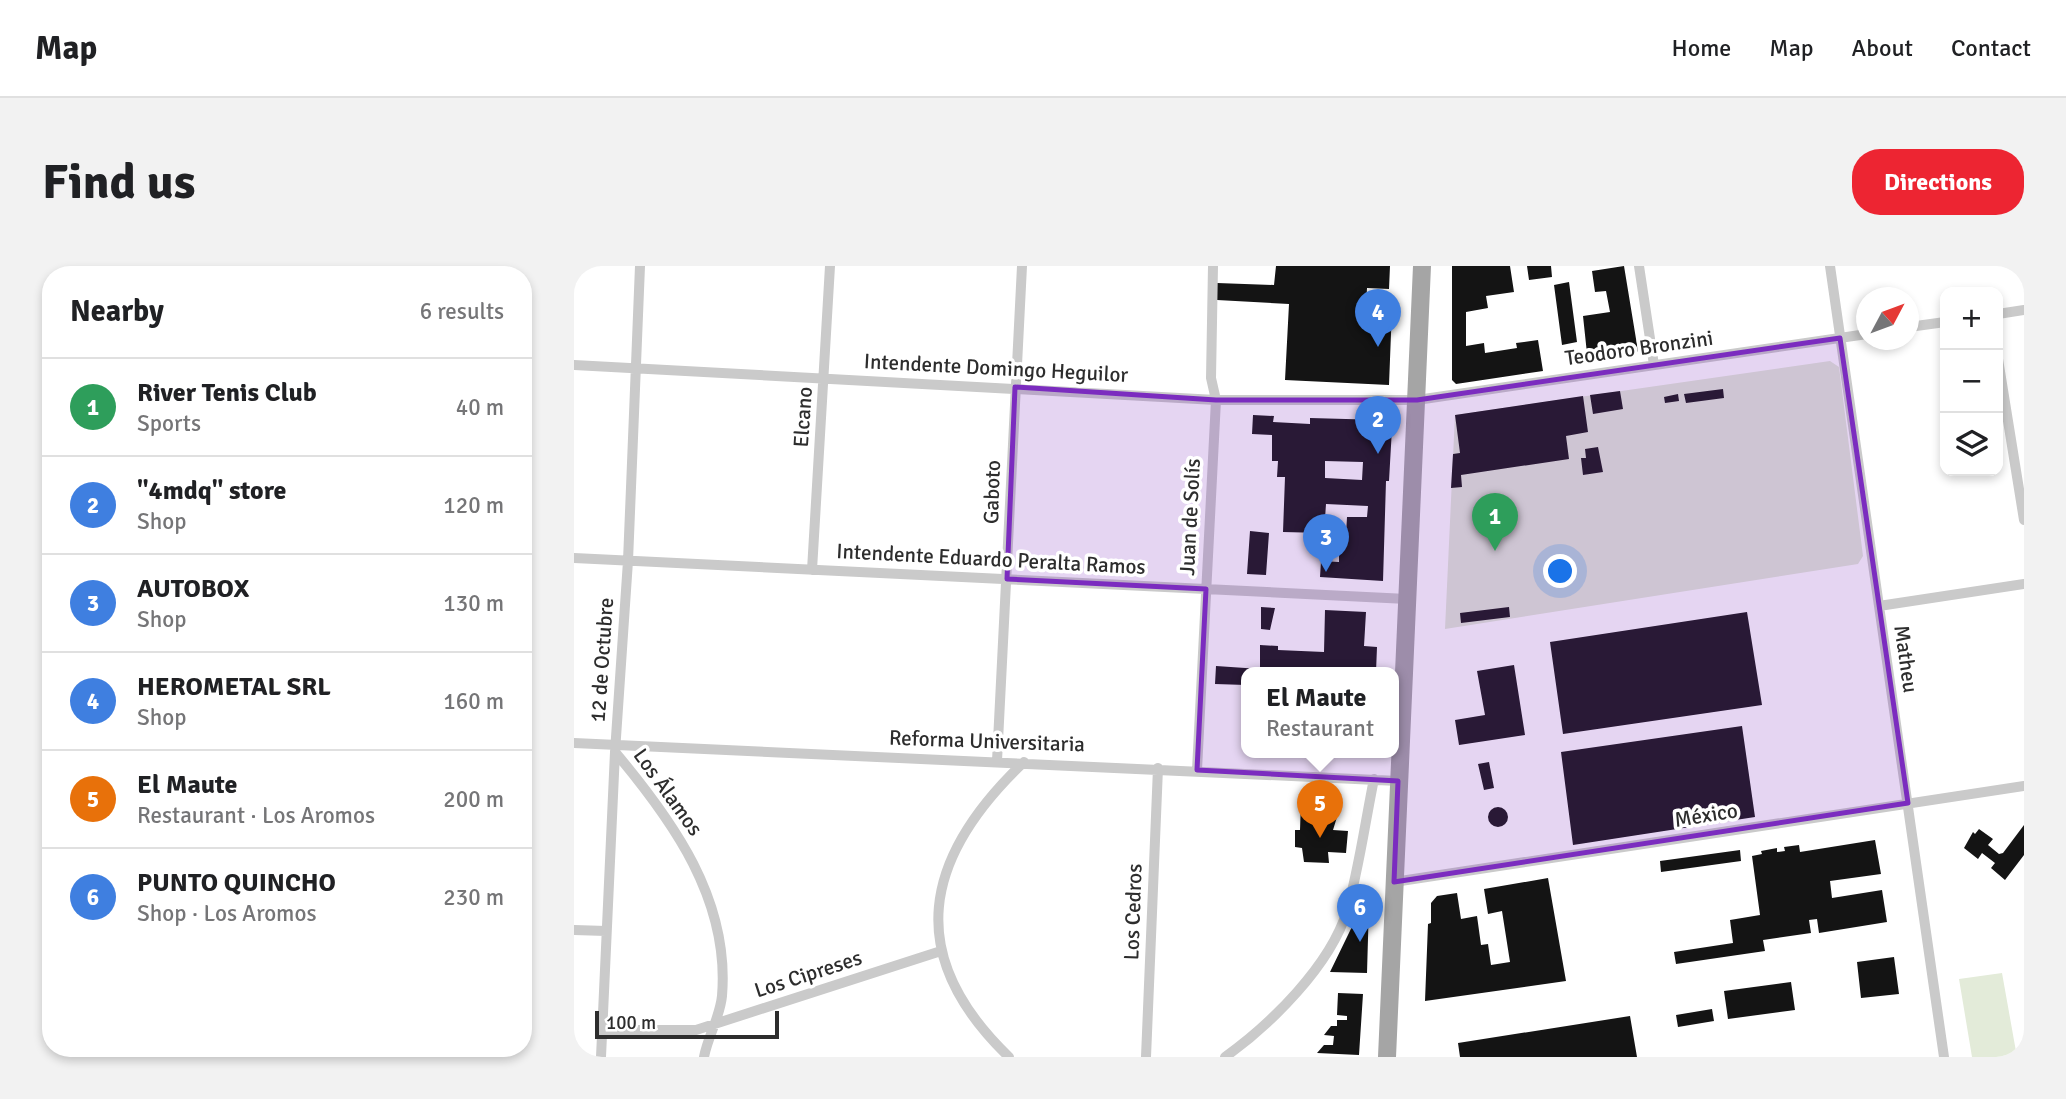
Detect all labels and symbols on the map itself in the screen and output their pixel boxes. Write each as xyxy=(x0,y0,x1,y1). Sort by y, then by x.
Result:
north arrow xyxy=(1856,287,1919,350)
pin: 4 xyxy=(1355,289,1401,347)
street label: Teodoro Bronzini xyxy=(1563,325,1715,371)
street label: Intendente Domingo Heguilor xyxy=(863,348,1129,388)
street label: Elcano xyxy=(788,386,818,448)
pin: 2 xyxy=(1355,396,1401,454)
street label: Juan de Solís xyxy=(1174,458,1206,576)
street label: Gaboto xyxy=(978,460,1006,524)
pin: 1 xyxy=(1472,493,1518,551)
pin: 3 xyxy=(1303,514,1349,572)
street label: Intendente Eduardo Peralta Ramos xyxy=(836,538,1146,580)
your location xyxy=(1543,554,1577,588)
street label: 12 de Octubre xyxy=(585,597,619,723)
street label: Matheu xyxy=(1888,623,1924,695)
street label: Reforma Universitaria xyxy=(889,725,1085,757)
street label: Los Álamos xyxy=(628,743,708,841)
pin: 5 xyxy=(1297,780,1343,838)
street label: México xyxy=(1673,797,1739,833)
street label: Los Cedros xyxy=(1118,863,1148,961)
pin: 6 xyxy=(1337,884,1383,942)
street label: Los Cipreses xyxy=(751,944,865,1004)
scale bar xyxy=(595,1008,779,1040)

